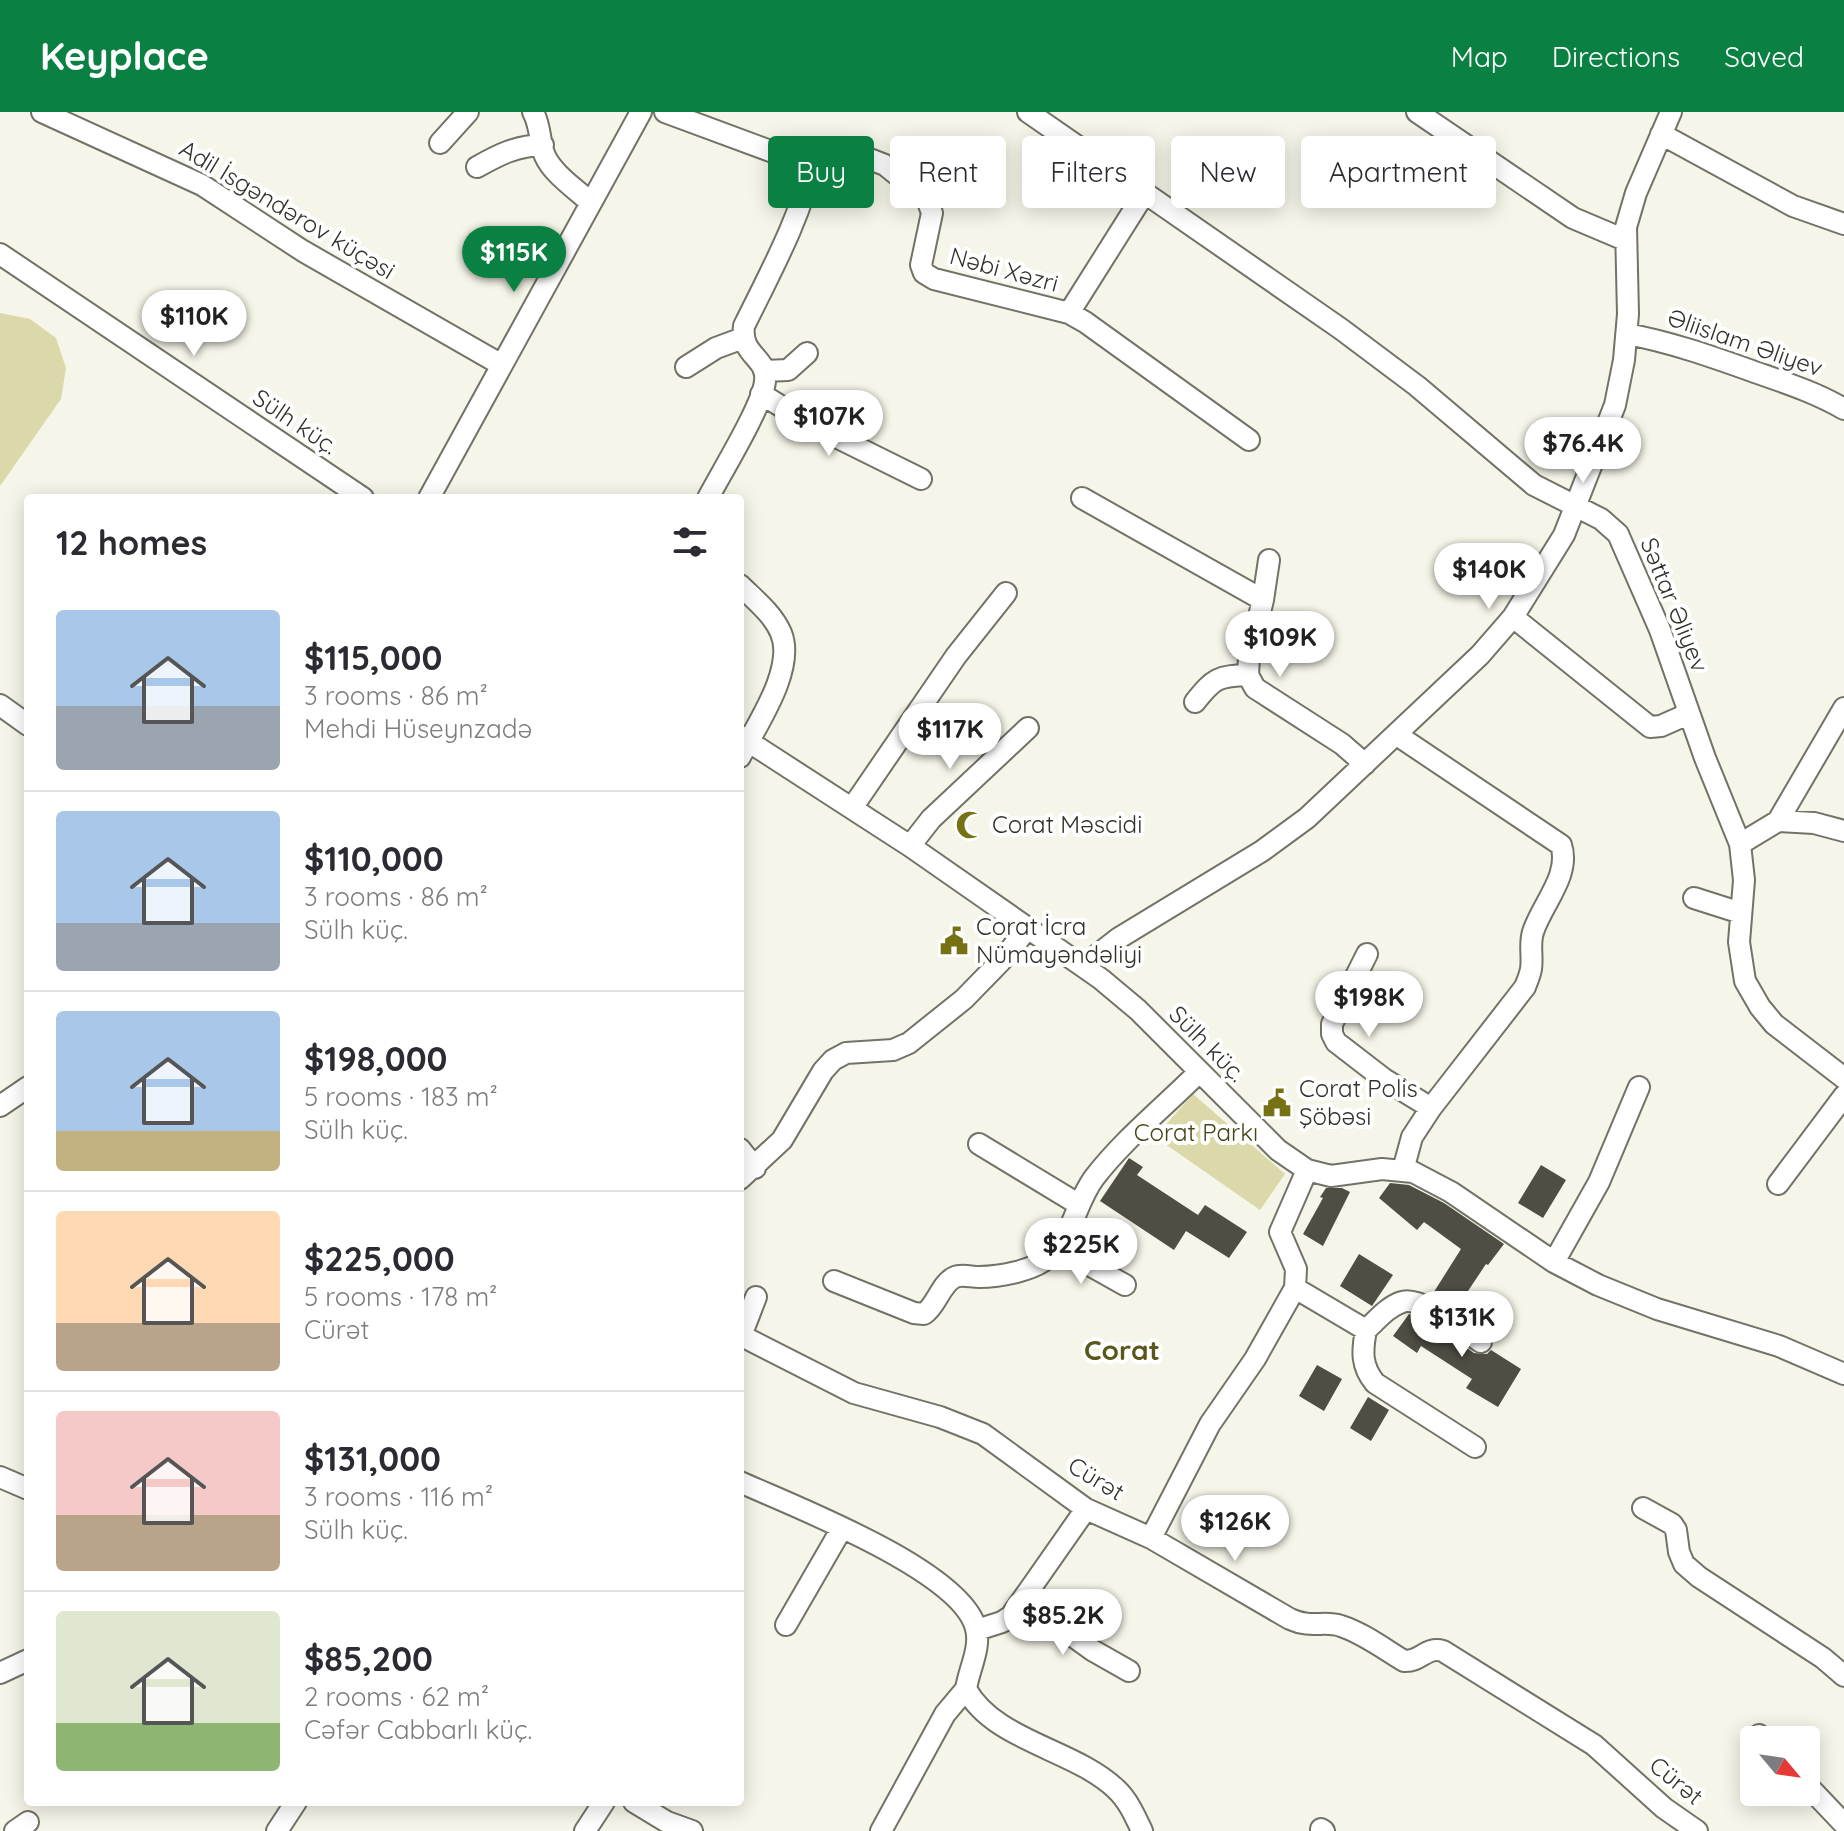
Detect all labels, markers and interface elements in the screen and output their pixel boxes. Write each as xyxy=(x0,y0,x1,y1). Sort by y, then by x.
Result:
text: Keyplace xyxy=(40,32,209,80)
text: Map xyxy=(1451,39,1508,74)
text: Directions xyxy=(1552,39,1680,74)
text: Saved xyxy=(1724,39,1804,74)
street label: Adil İsgəndərov küçəsi xyxy=(174,133,401,285)
chip: Buy xyxy=(768,136,874,208)
chip: Rent xyxy=(890,136,1006,208)
chip: Filters xyxy=(1022,136,1155,208)
chip: New xyxy=(1171,136,1285,208)
chip: Apartment xyxy=(1301,136,1496,208)
pin: $115K xyxy=(458,226,570,294)
text: $115K xyxy=(480,235,548,268)
street label: Nəbi Xəzri xyxy=(947,240,1062,298)
pin: $110K xyxy=(138,290,250,358)
text: $110K xyxy=(160,299,228,332)
street label: Əliislam Əliyev xyxy=(1664,301,1827,383)
street label: Sülh küç. xyxy=(247,382,344,460)
pin: $107K xyxy=(773,390,885,458)
text: $107K xyxy=(793,399,865,432)
pin: $76.4K xyxy=(1518,417,1648,485)
text: $76.4K xyxy=(1542,426,1624,459)
icon: filters xyxy=(668,520,712,564)
text: 12 homes xyxy=(56,521,207,564)
street label: Səttar Əliyev xyxy=(1634,533,1715,676)
pin: $140K xyxy=(1433,543,1545,611)
text: $140K xyxy=(1452,552,1526,585)
pin: $109K xyxy=(1224,611,1336,679)
text: $109K xyxy=(1243,620,1317,653)
text: $115,000 xyxy=(304,636,442,679)
icon: home xyxy=(120,642,216,738)
text: 3 rooms · 86 m² xyxy=(304,679,488,712)
pin: $117K xyxy=(894,703,1006,771)
text: Mehdi Hüseynzadə xyxy=(304,712,532,745)
text: $117K xyxy=(916,712,984,745)
place label: Corat Məscidi xyxy=(992,809,1142,839)
mosque icon: Corat Məscidi xyxy=(955,810,985,840)
text: $110,000 xyxy=(304,837,444,880)
icon: home xyxy=(120,843,216,939)
text: 3 rooms · 86 m² xyxy=(304,880,488,913)
place label: Corat İcra Nümayəndəliyi xyxy=(976,911,1142,969)
text: Sülh küç. xyxy=(304,913,408,946)
public building icon: Corat İcra Nümayəndəliyi xyxy=(939,926,969,956)
pin: $198K xyxy=(1313,971,1425,1039)
text: $198K xyxy=(1333,980,1405,1013)
street label: Sülh küç. xyxy=(1163,999,1252,1088)
text: $198,000 xyxy=(304,1037,447,1080)
icon: home xyxy=(120,1043,216,1139)
place label: Corat Polis Şöbəsi xyxy=(1299,1073,1418,1131)
text: 5 rooms · 183 m² xyxy=(304,1080,498,1113)
public building icon: Corat Polis Şöbəsi xyxy=(1262,1088,1292,1118)
text: Sülh küç. xyxy=(304,1113,408,1146)
park label: Corat Parkı xyxy=(1134,1117,1258,1147)
pin: $225K xyxy=(1025,1218,1137,1286)
text: $225K xyxy=(1042,1227,1120,1260)
text: $225,000 xyxy=(304,1237,455,1280)
icon: home xyxy=(120,1243,216,1339)
text: 5 rooms · 178 m² xyxy=(304,1280,497,1313)
pin: $131K xyxy=(1406,1291,1518,1359)
text: $131K xyxy=(1429,1300,1495,1333)
text: Cürət xyxy=(304,1313,369,1346)
district label: Corat xyxy=(1084,1332,1160,1367)
text: $131,000 xyxy=(304,1437,441,1480)
icon: home xyxy=(120,1443,216,1539)
street label: Cürət xyxy=(1063,1450,1130,1507)
text: 3 rooms · 116 m² xyxy=(304,1480,493,1513)
pin: $126K xyxy=(1179,1495,1291,1563)
text: $126K xyxy=(1199,1504,1271,1537)
text: Sülh küç. xyxy=(304,1513,408,1546)
pin: $85.2K xyxy=(998,1589,1128,1657)
text: $85.2K xyxy=(1022,1598,1104,1631)
text: $85,200 xyxy=(304,1637,433,1680)
icon: home xyxy=(120,1643,216,1739)
text: 2 rooms · 62 m² xyxy=(304,1680,489,1713)
text: Cəfər Cabbarlı küç. xyxy=(304,1713,532,1746)
north arrow xyxy=(1740,1726,1820,1806)
map controls xyxy=(1740,1726,1820,1806)
street label: Cürət xyxy=(1644,1750,1709,1811)

